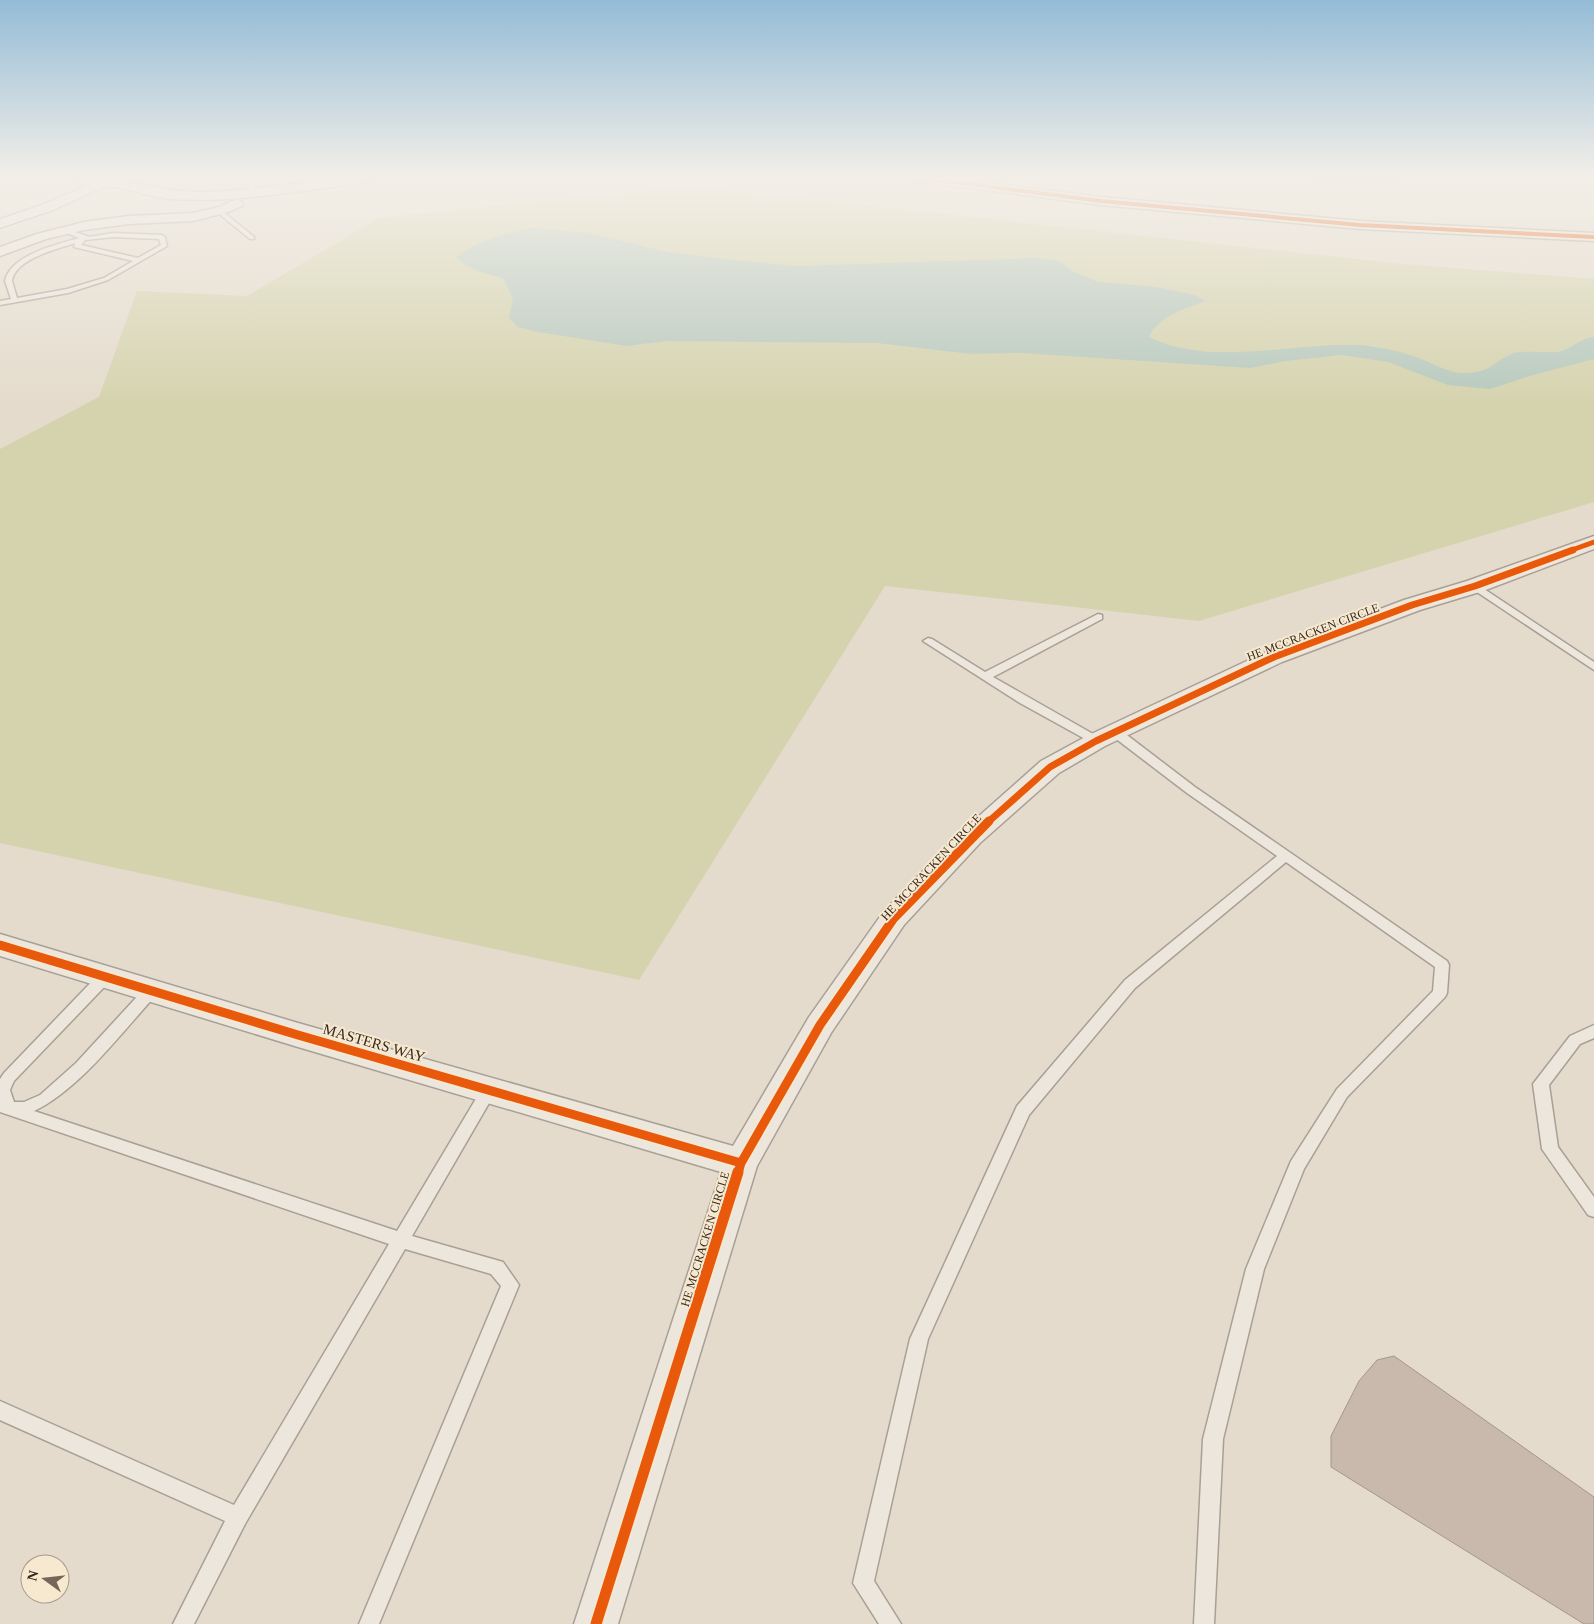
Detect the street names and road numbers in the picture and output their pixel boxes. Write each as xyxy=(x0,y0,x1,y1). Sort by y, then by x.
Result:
street label: HE MCCRACKEN CIRCLE xyxy=(1245,600,1381,664)
street label: HE MCCRACKEN CIRCLE xyxy=(878,811,984,923)
street label: MASTERS WAY xyxy=(321,1021,427,1065)
street label: HE MCCRACKEN CIRCLE xyxy=(678,1170,732,1308)

